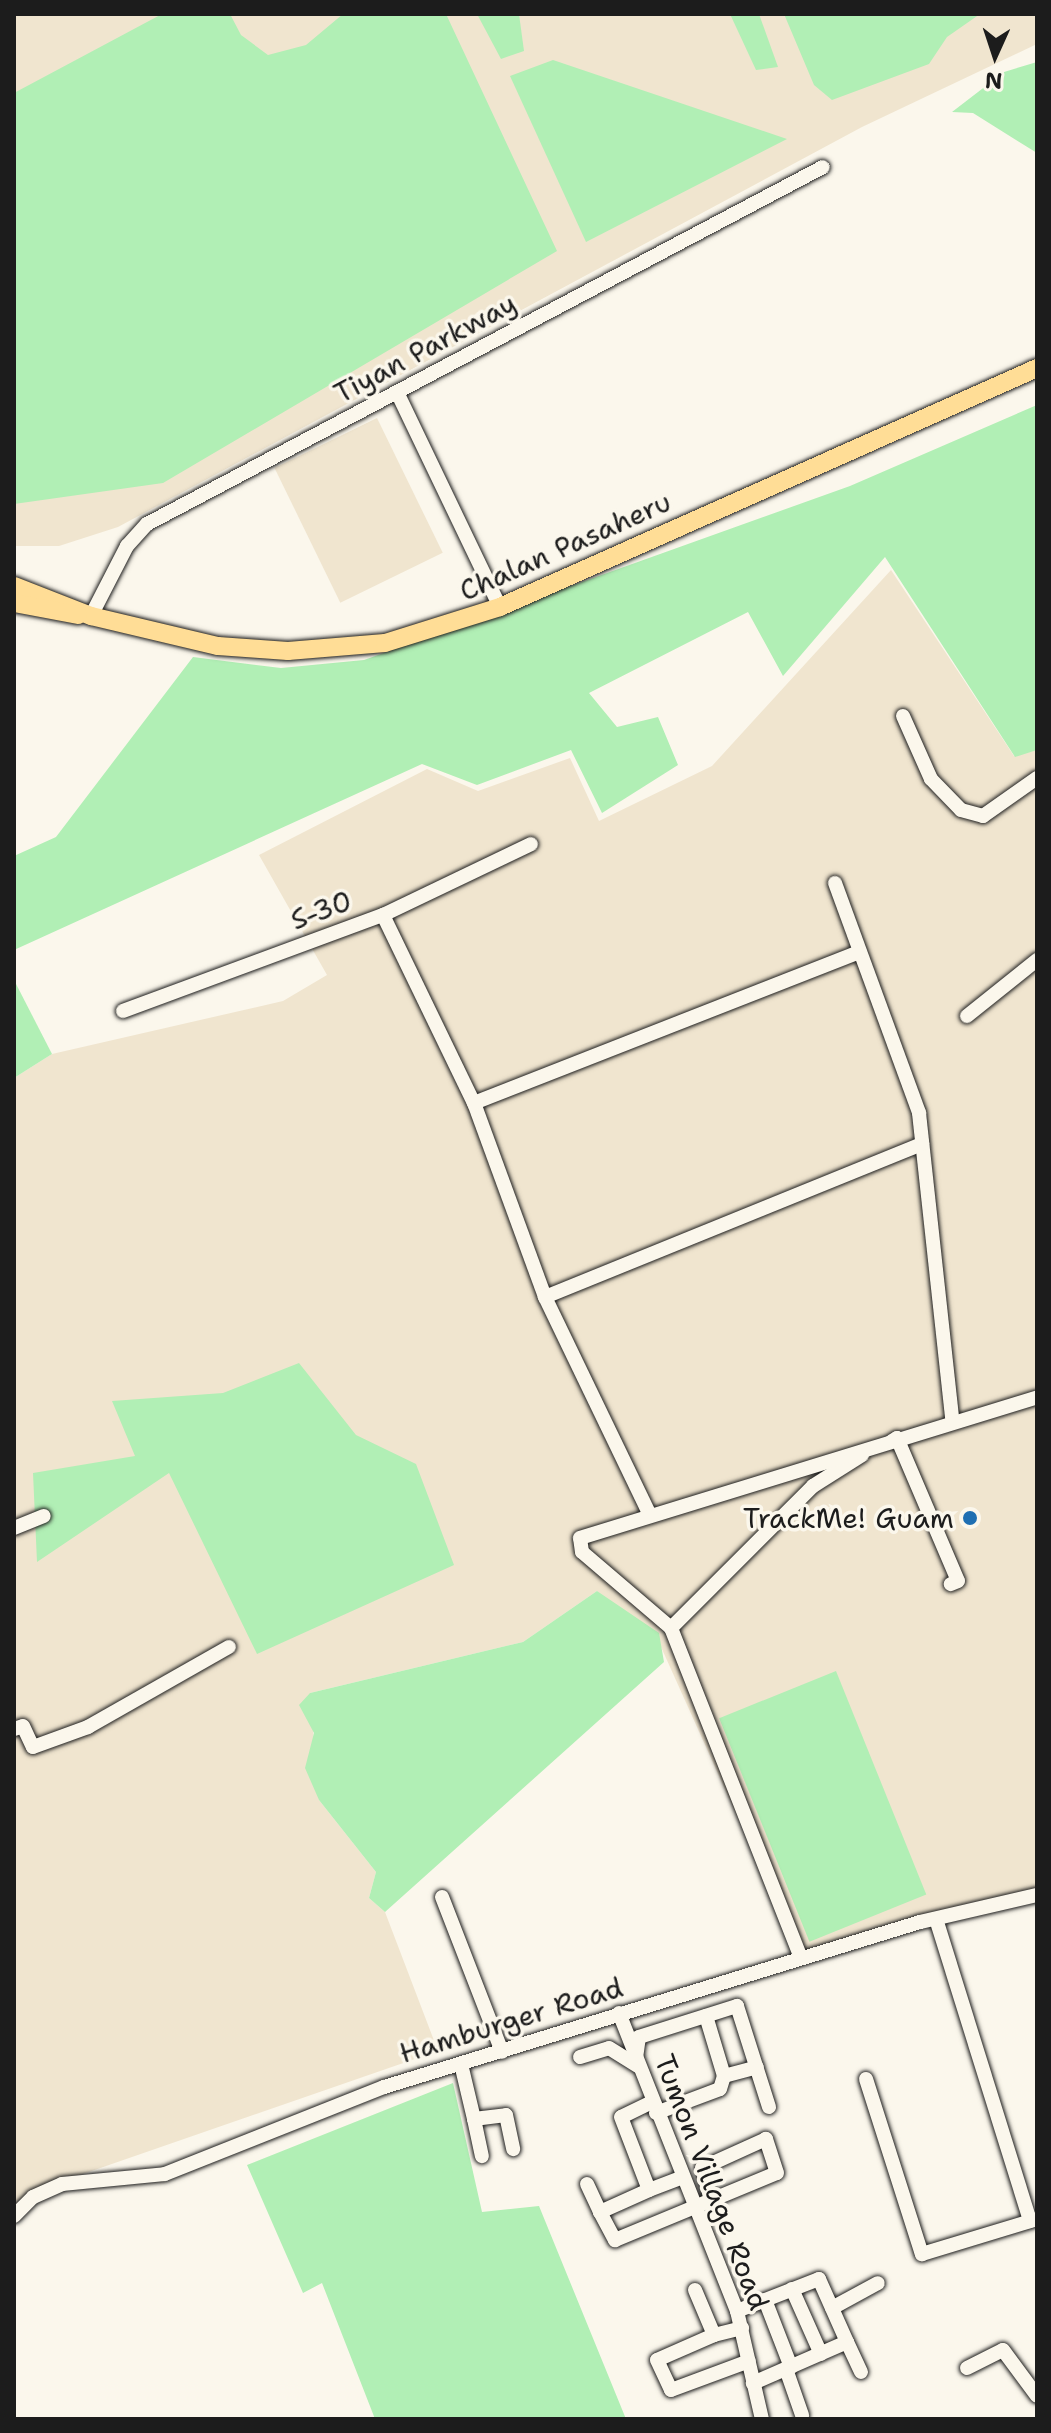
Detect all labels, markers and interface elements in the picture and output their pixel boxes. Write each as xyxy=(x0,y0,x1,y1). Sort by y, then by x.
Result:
north arrow xyxy=(955,16,1035,96)
text: N xyxy=(984,66,1003,95)
street label: Tiyan Parkway xyxy=(328,286,522,410)
street label: Chalan Pasaheru xyxy=(454,484,676,608)
street label: S-30 xyxy=(286,884,356,936)
place label: TrackMe! Guam xyxy=(743,1501,954,1535)
marker: TrackMe! Guam xyxy=(961,1509,979,1527)
street label: Hamburger Road xyxy=(395,1970,627,2070)
street label: Tumon Village Road xyxy=(648,2049,776,2315)

